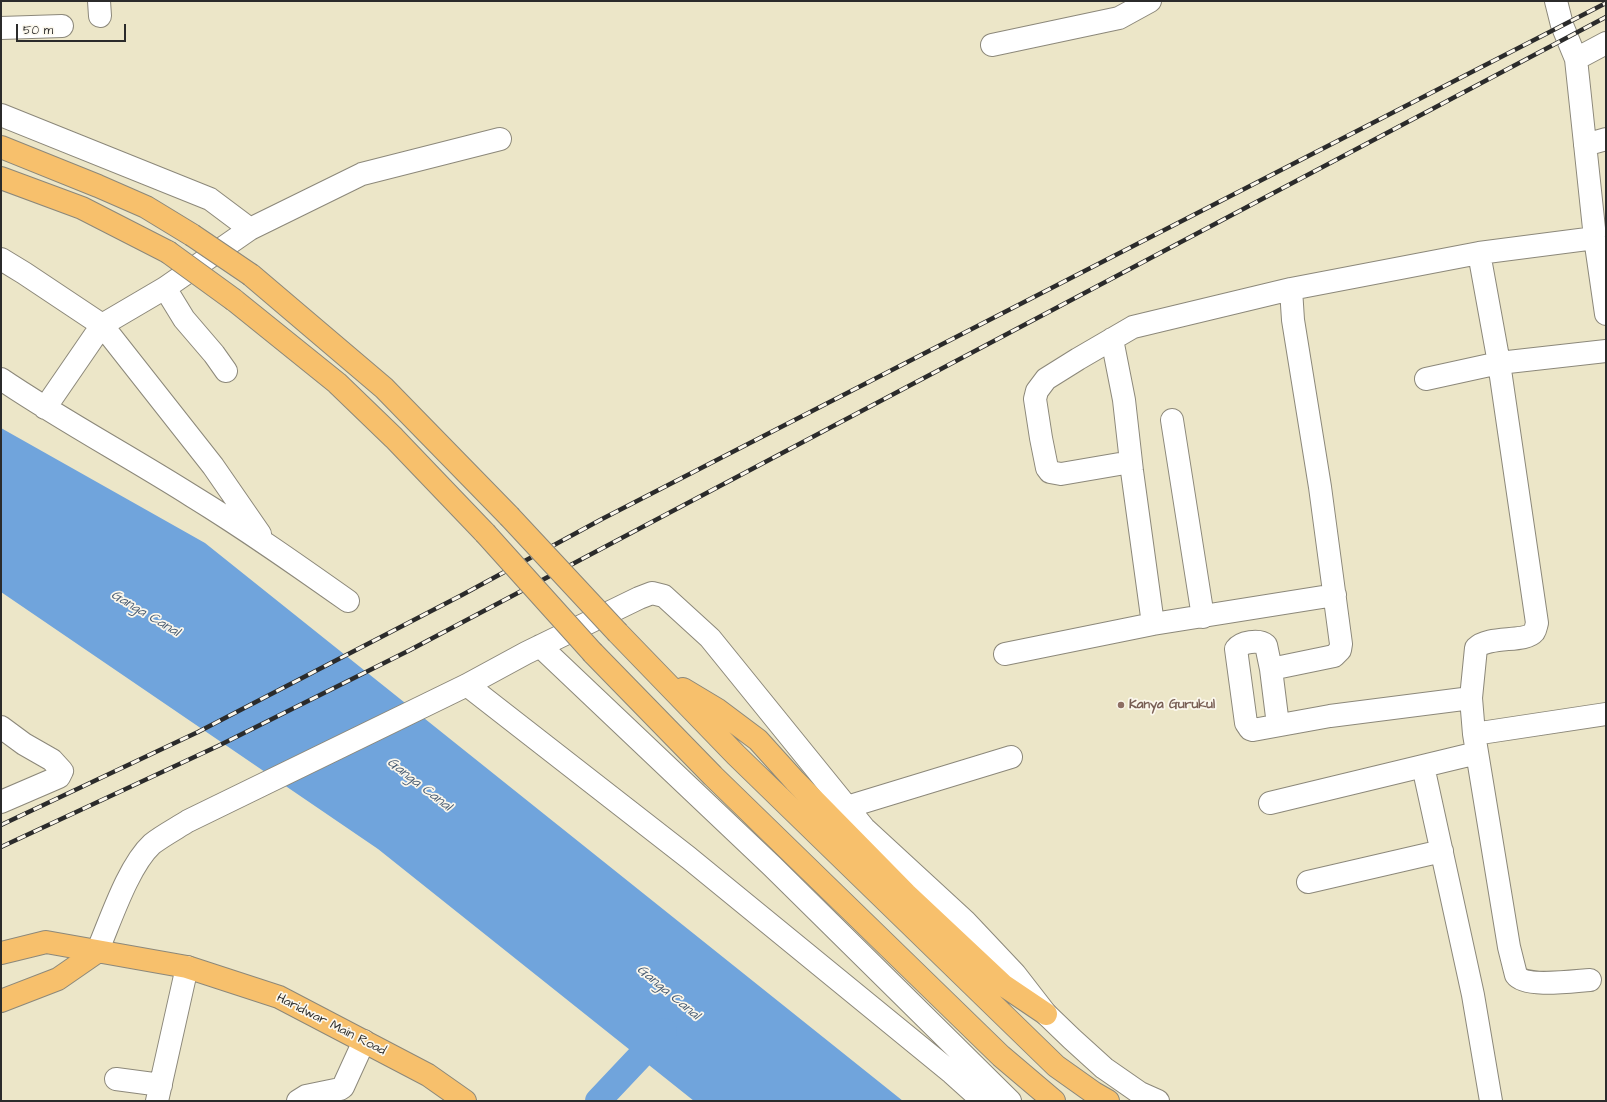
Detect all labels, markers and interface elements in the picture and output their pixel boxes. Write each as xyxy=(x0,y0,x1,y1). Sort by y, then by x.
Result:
scale bar xyxy=(18,16,128,42)
text: 50 m xyxy=(23,22,53,39)
water label: Ganga Canal xyxy=(108,587,182,641)
place label: Kanya Gurukul xyxy=(1129,697,1215,713)
marker: Kanya Gurukul xyxy=(1116,700,1126,710)
water label: Ganga Canal xyxy=(383,755,455,815)
water label: Ganga Canal xyxy=(633,962,703,1024)
street label: Haridwar Main Road xyxy=(274,991,388,1059)

